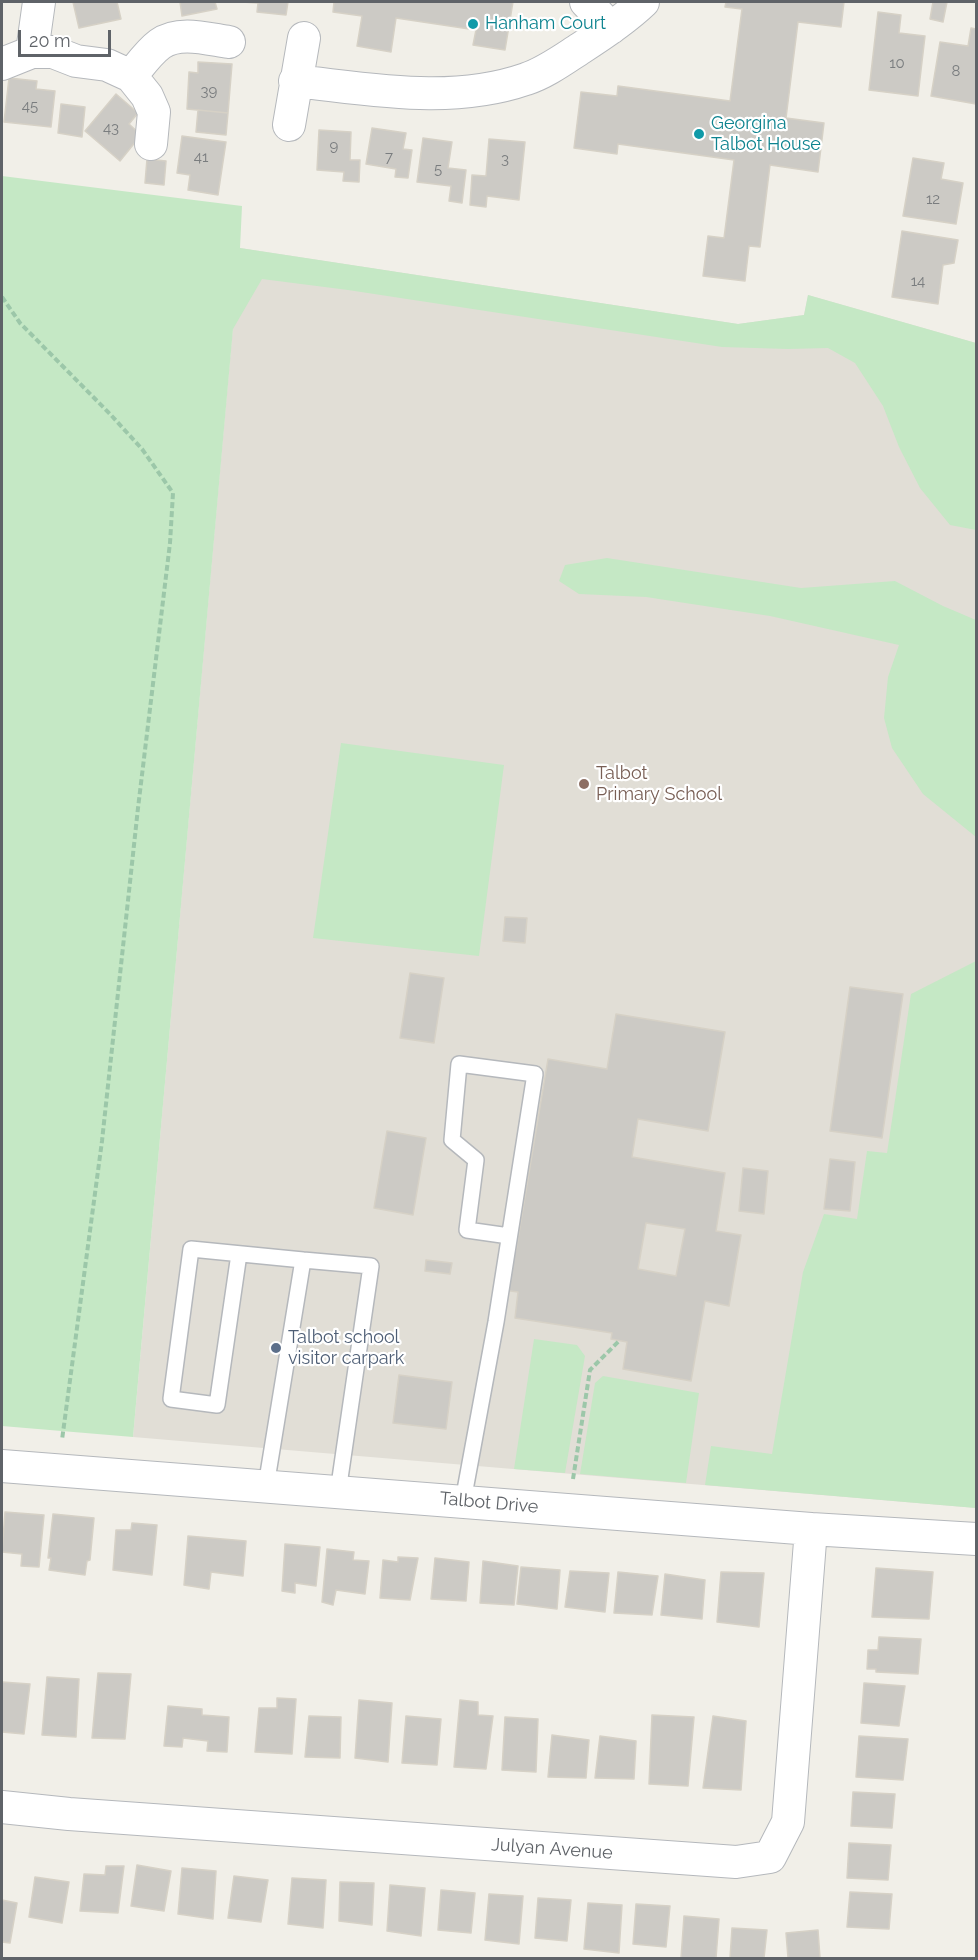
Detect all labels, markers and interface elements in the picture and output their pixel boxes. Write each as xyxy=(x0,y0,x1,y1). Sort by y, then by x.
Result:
place label: Hanham Court xyxy=(485,13,606,35)
marker: Hanham Court xyxy=(466,17,480,31)
scale bar xyxy=(21,18,114,56)
text: 20 m xyxy=(29,30,71,51)
house number: 10 xyxy=(889,54,905,72)
house number: 8 xyxy=(952,62,960,80)
house number: 39 xyxy=(201,82,217,100)
house number: 45 xyxy=(22,97,38,115)
place label: Georgina Talbot House xyxy=(711,113,821,156)
house number: 43 xyxy=(103,119,119,137)
marker: Georgina Talbot House xyxy=(692,127,706,141)
house number: 9 xyxy=(330,137,338,155)
house number: 41 xyxy=(194,148,208,166)
house number: 7 xyxy=(385,148,393,166)
house number: 3 xyxy=(501,150,509,168)
house number: 5 xyxy=(434,160,442,178)
house number: 12 xyxy=(926,190,940,208)
house number: 14 xyxy=(911,272,925,290)
place label: Talbot Primary School xyxy=(596,763,722,806)
marker: Talbot Primary School xyxy=(577,777,591,791)
place label: Talbot school visitor carpark xyxy=(288,1327,404,1370)
marker: Talbot school visitor carpark xyxy=(269,1341,283,1355)
street label: Talbot Drive xyxy=(439,1488,539,1518)
street label: Julyan Avenue xyxy=(491,1834,613,1864)

